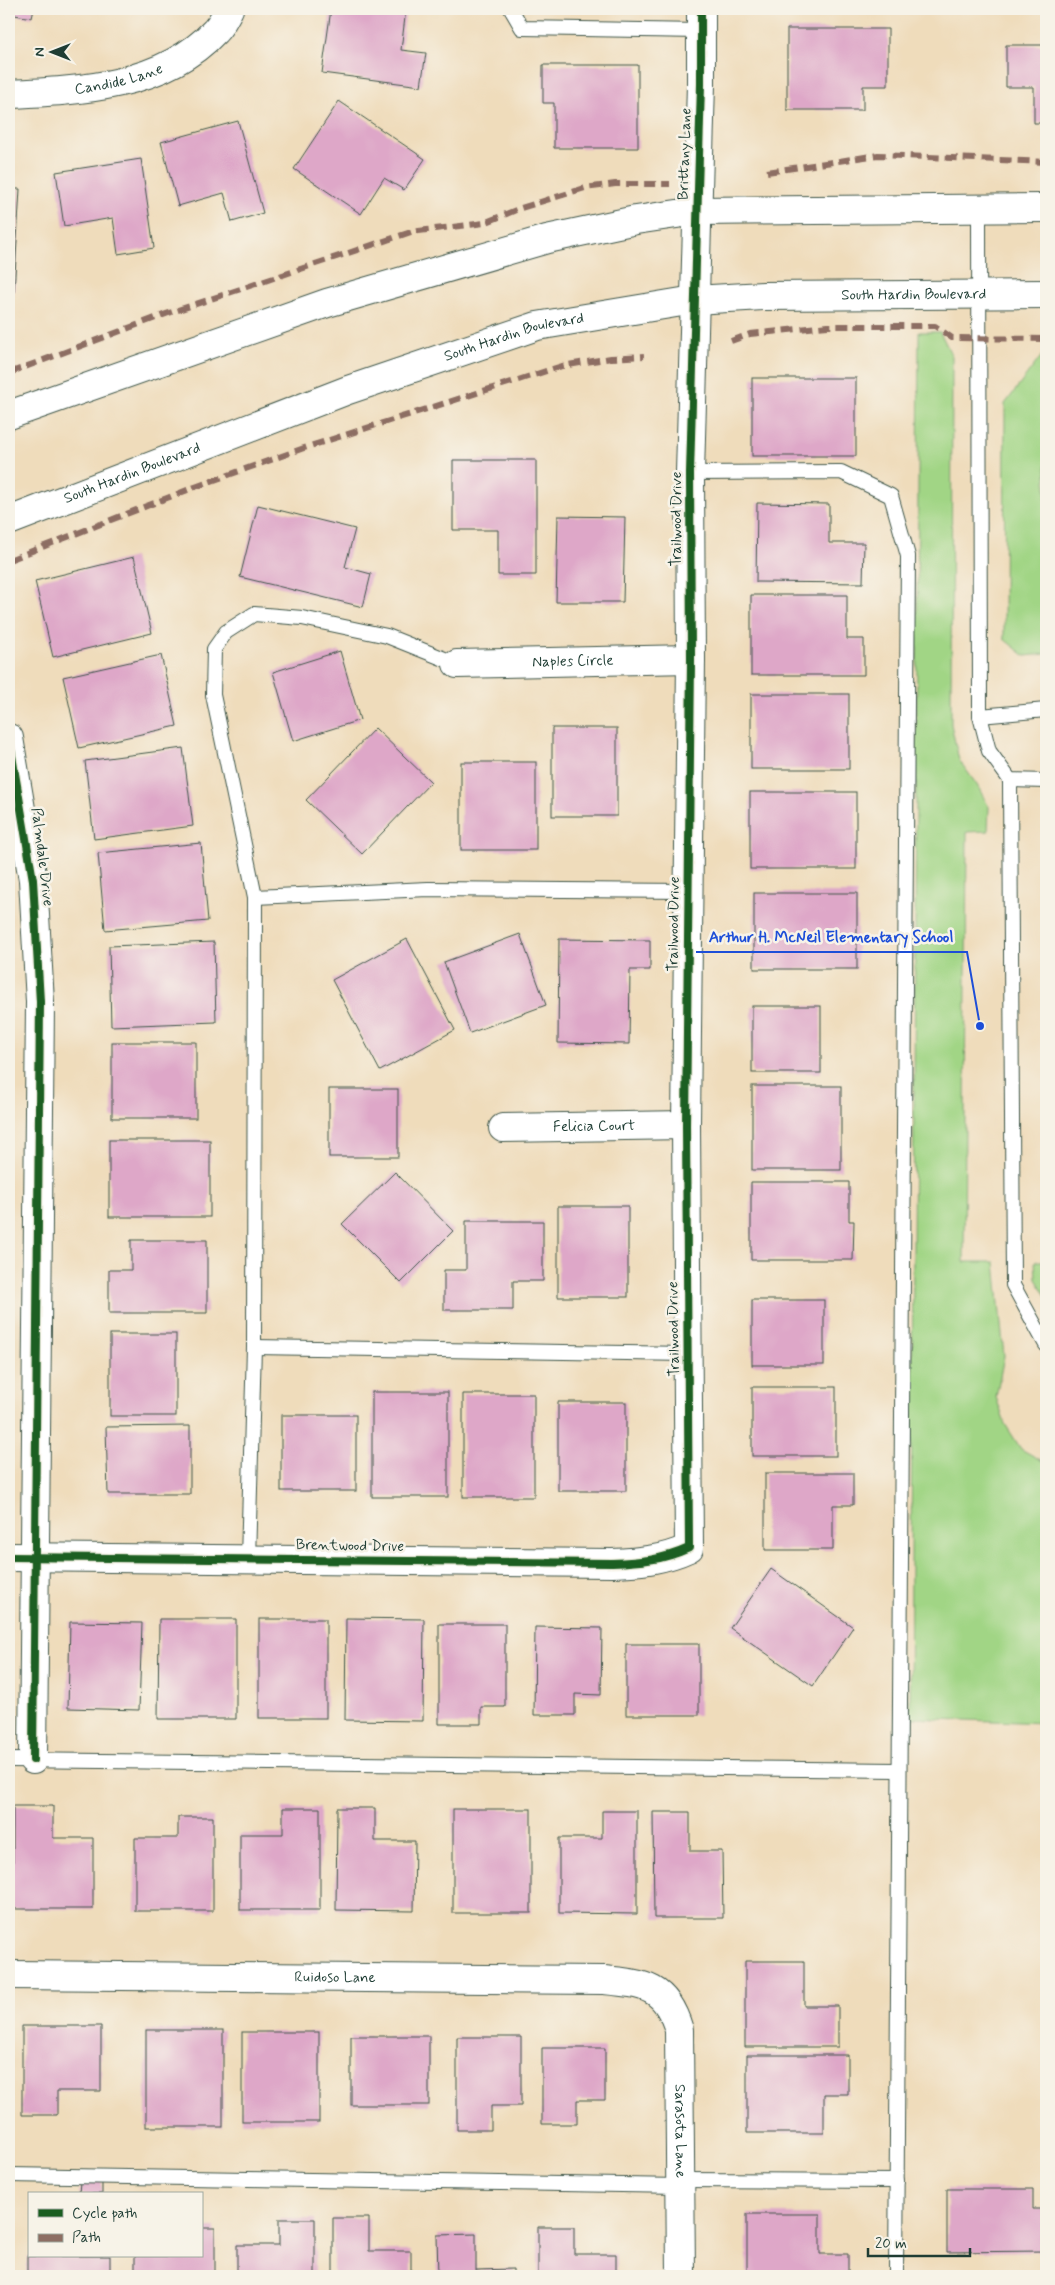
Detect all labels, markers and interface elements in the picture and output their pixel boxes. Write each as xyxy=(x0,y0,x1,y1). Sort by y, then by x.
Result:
north arrow xyxy=(28,28,78,78)
text: N xyxy=(31,47,49,57)
street label: Candide Lane xyxy=(74,59,166,100)
street label: Brittany Lane xyxy=(673,107,697,200)
street label: South Hardin Boulevard xyxy=(841,284,986,305)
street label: South Hardin Boulevard xyxy=(441,308,586,367)
street label: South Hardin Boulevard xyxy=(61,438,203,509)
street label: Trailwood Drive xyxy=(667,471,687,567)
street label: Naples Circle xyxy=(532,651,614,672)
street label: Palmdale Drive xyxy=(26,806,58,908)
street label: Trailwood Drive xyxy=(663,876,685,972)
callout: Arthur H. McNeil Elementary School xyxy=(696,921,967,952)
text: Arthur H. McNeil Elementary School xyxy=(709,927,953,948)
street label: Felicia Court xyxy=(553,1116,635,1137)
street label: Trailwood Drive xyxy=(663,1281,685,1377)
street label: Brentwood Drive xyxy=(296,1535,405,1557)
street label: Ruidoso Lane xyxy=(294,1967,376,1988)
street label: Sarasota Lane xyxy=(669,2084,690,2178)
legend xyxy=(28,2192,202,2258)
text: Cycle path xyxy=(72,2204,137,2224)
scale bar xyxy=(868,2225,970,2257)
text: Path xyxy=(72,2228,101,2248)
text: 20 m xyxy=(875,2234,907,2254)

